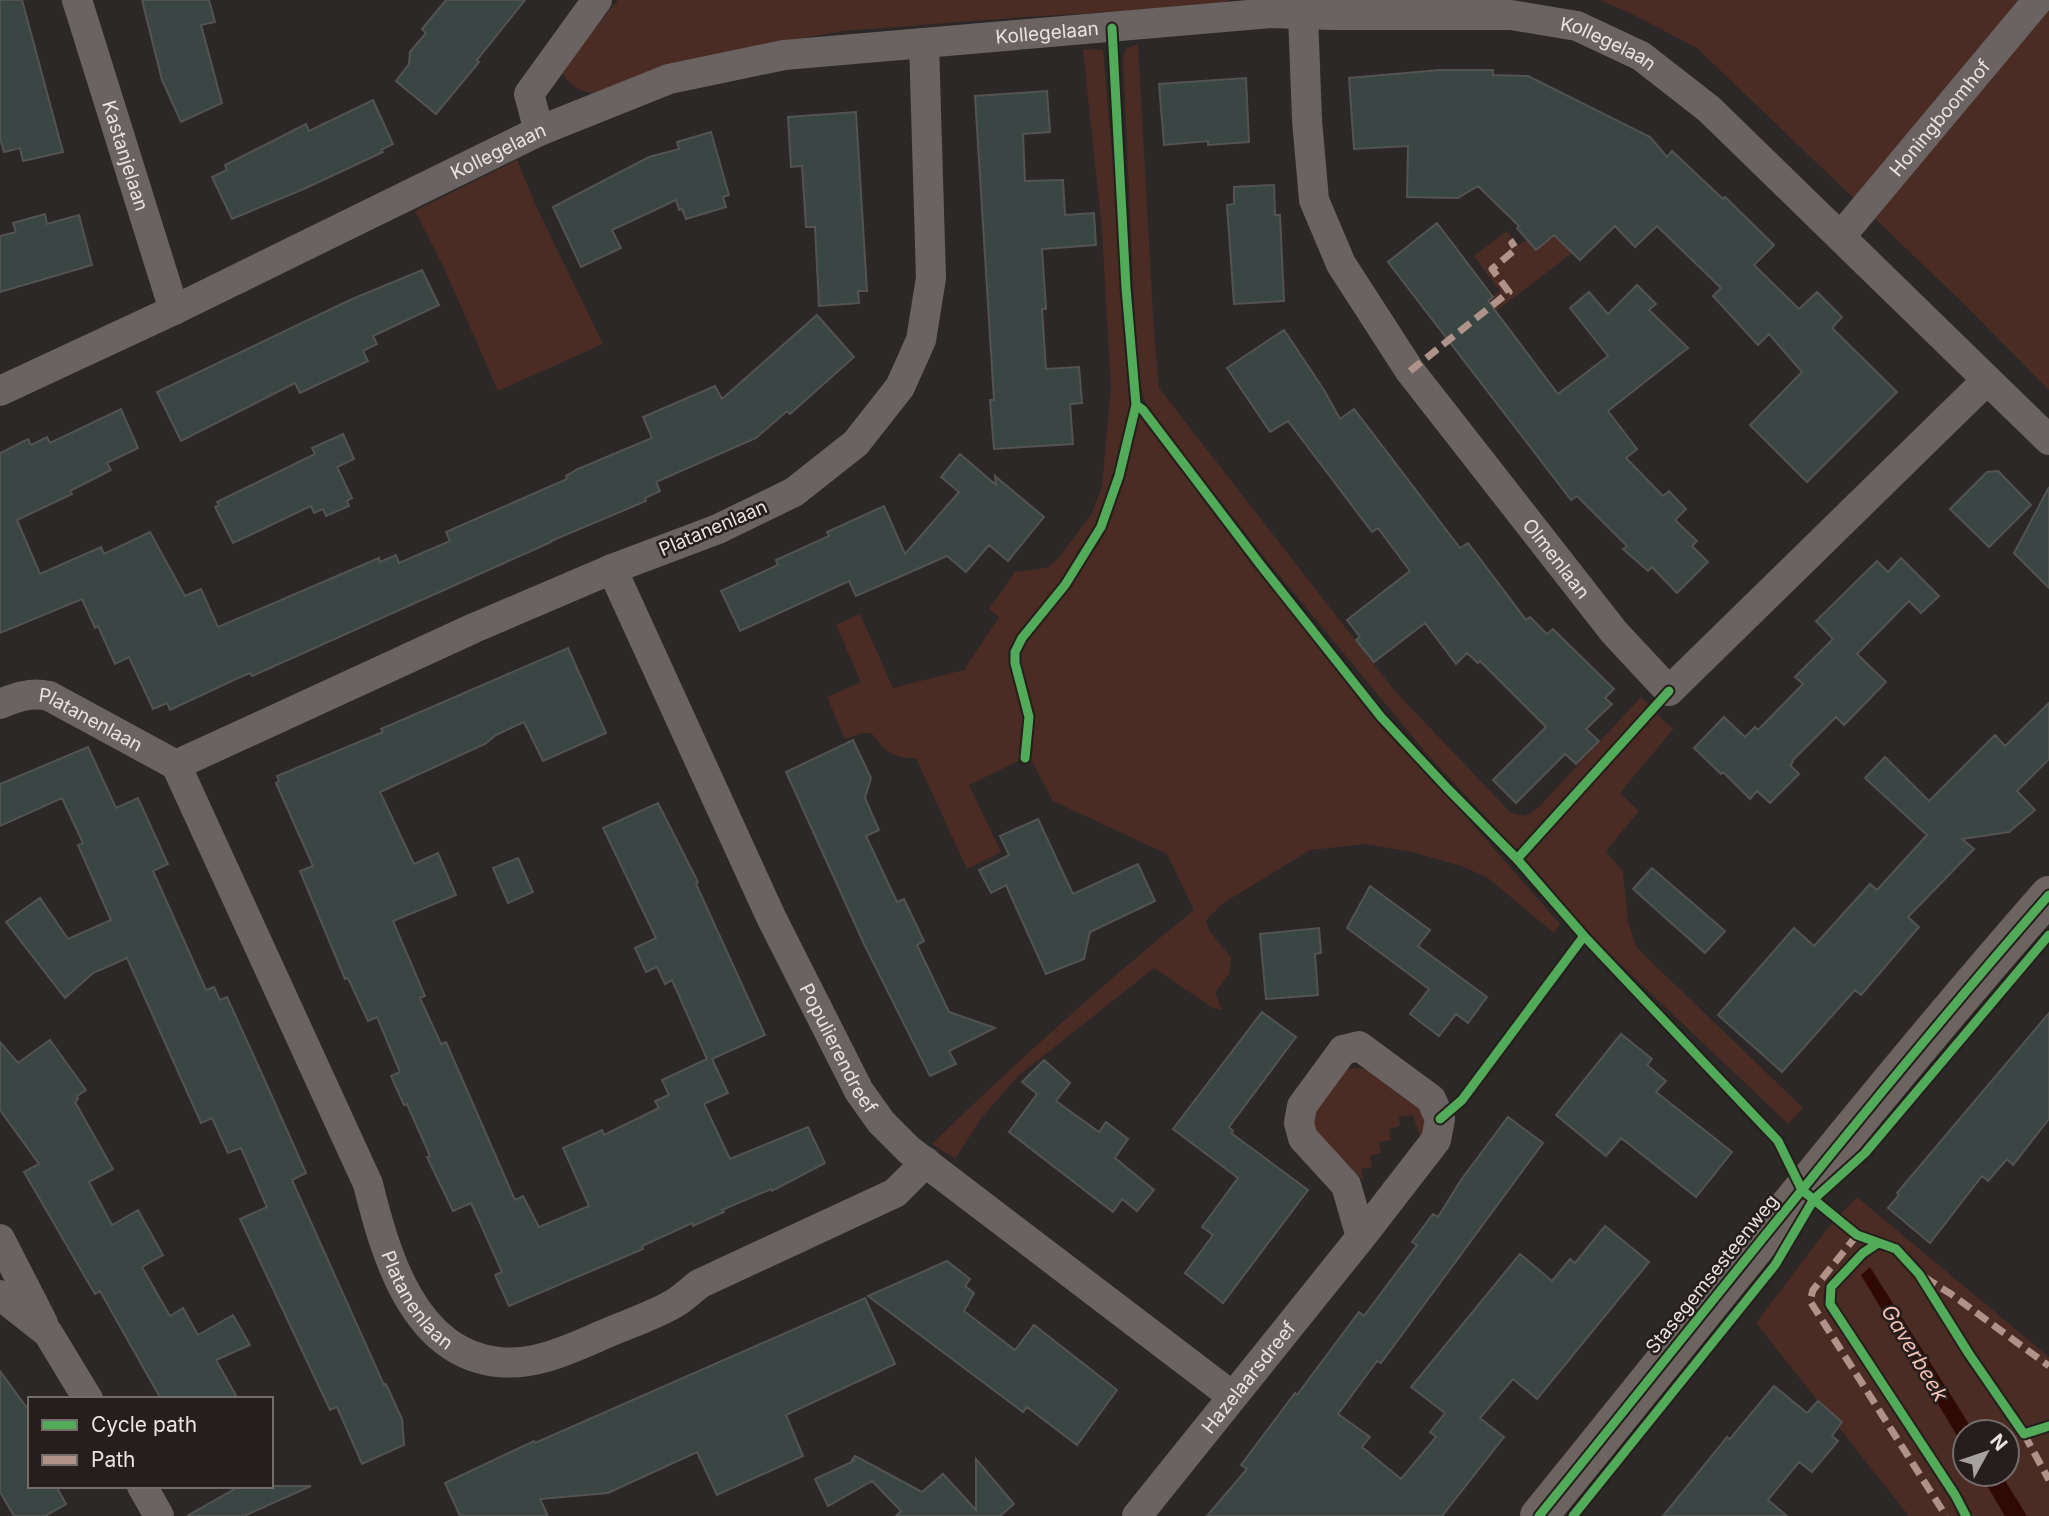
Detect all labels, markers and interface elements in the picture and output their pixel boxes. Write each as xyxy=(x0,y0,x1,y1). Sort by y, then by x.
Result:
street label: Kollegelaan xyxy=(1559,12,1661,75)
street label: Kollegelaan xyxy=(994,16,1100,48)
street label: Honingboomhof xyxy=(1884,55,1995,181)
street label: Kastanjelaan xyxy=(98,97,154,214)
street label: Kollegelaan xyxy=(447,118,549,184)
street label: Platanenlaan xyxy=(656,495,770,561)
street label: Olmenlaan xyxy=(1518,514,1595,603)
street label: Platanenlaan xyxy=(37,683,147,756)
street label: Populierendreef xyxy=(795,979,882,1117)
street label: Stasegemsesteenweg xyxy=(1641,1190,1783,1358)
street label: Platanenlaan xyxy=(377,1247,458,1354)
water label: Gaverbeek xyxy=(1876,1300,1954,1406)
street label: Hazelaarsdreef xyxy=(1197,1317,1300,1438)
legend xyxy=(28,1397,273,1488)
text: Cycle path xyxy=(91,1412,197,1437)
north arrow xyxy=(1951,1418,2021,1488)
text: N xyxy=(1985,1429,2012,1455)
text: Path xyxy=(91,1447,136,1472)

